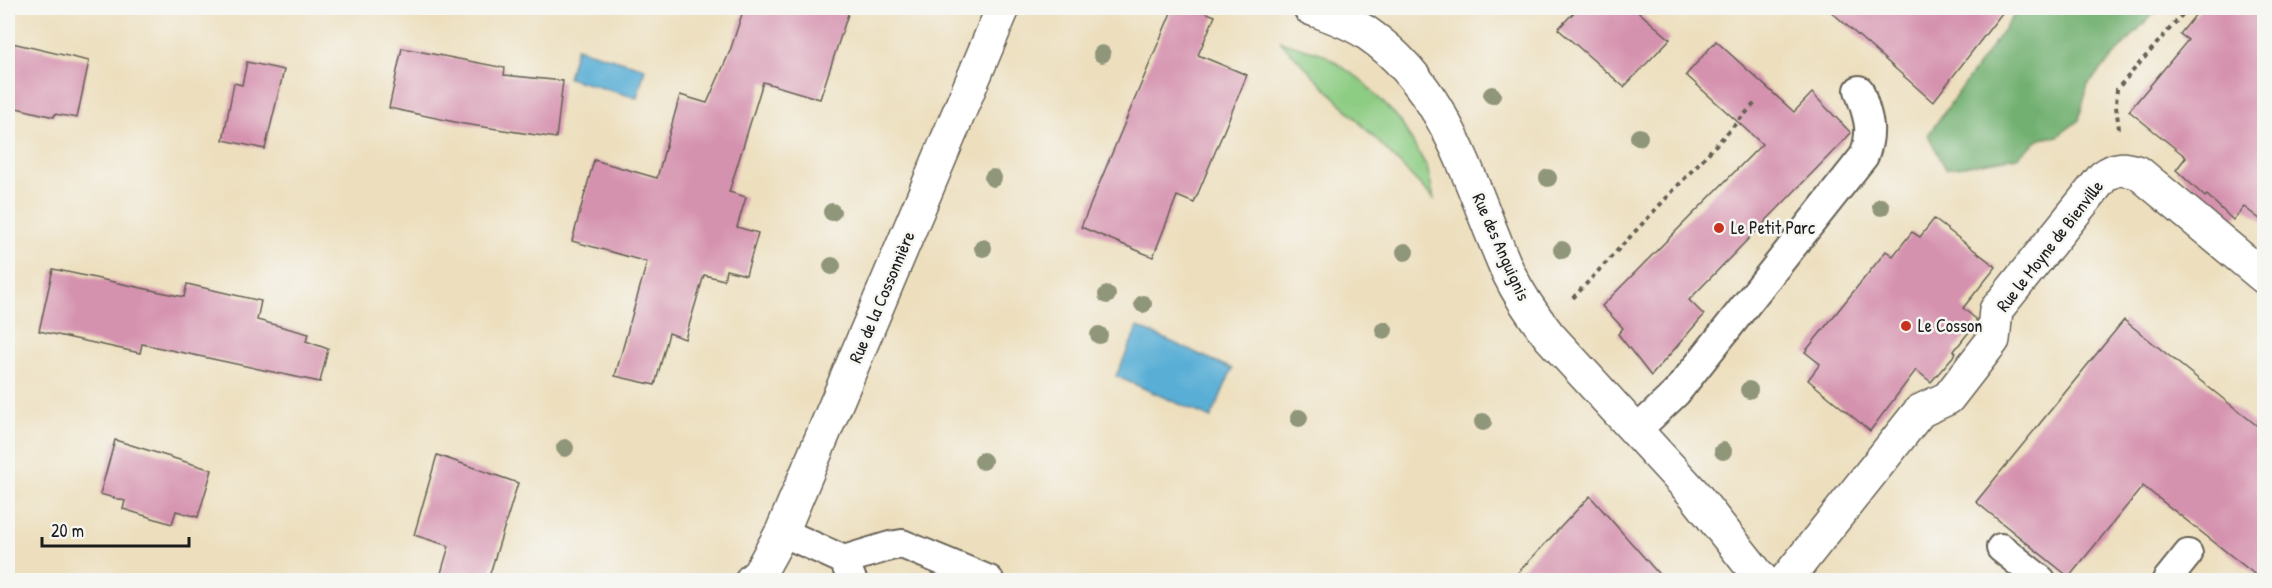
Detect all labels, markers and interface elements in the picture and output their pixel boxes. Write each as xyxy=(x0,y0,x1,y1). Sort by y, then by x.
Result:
street label: Rue le Moyne de Bienville xyxy=(1990,175,2109,317)
street label: Rue des Anguignis xyxy=(1467,189,1536,305)
place label: Le Petit Parc xyxy=(1731,215,1815,240)
marker: Le Petit Parc xyxy=(1712,221,1726,235)
street label: Rue de la Cossonnière xyxy=(843,227,921,366)
place label: Le Cosson xyxy=(1918,313,1982,338)
marker: Le Cosson xyxy=(1899,319,1913,333)
scale bar xyxy=(42,510,189,548)
text: 20 m xyxy=(51,518,84,543)

